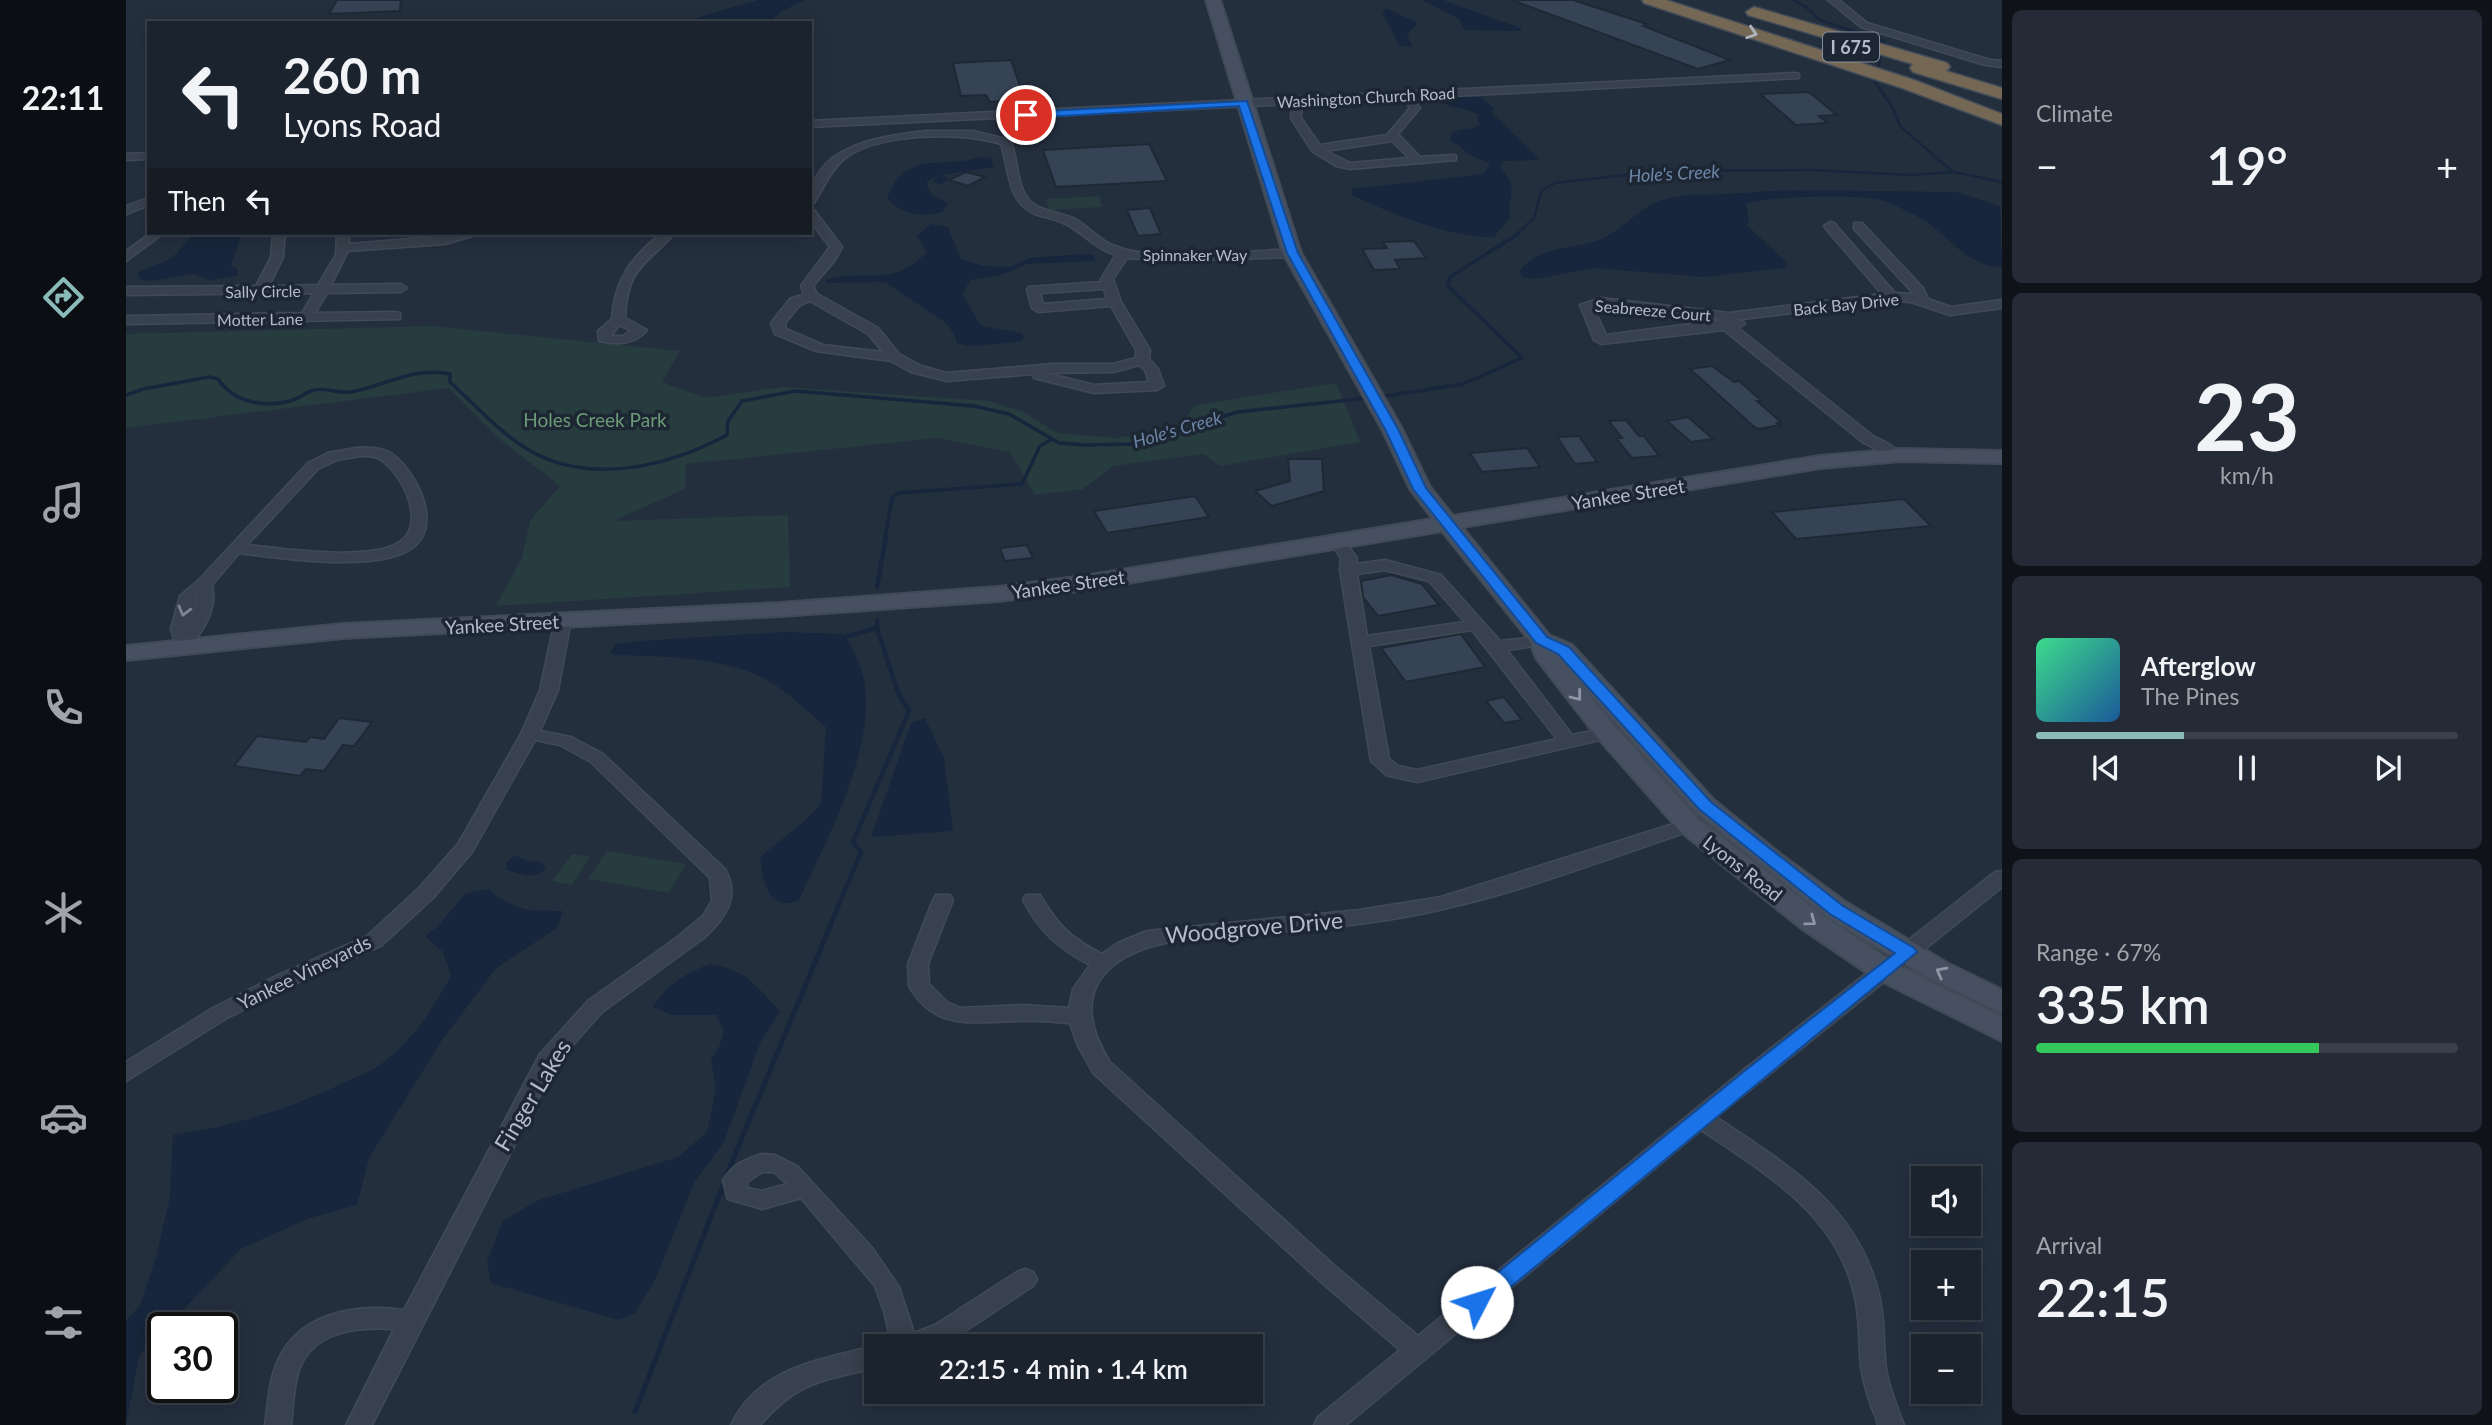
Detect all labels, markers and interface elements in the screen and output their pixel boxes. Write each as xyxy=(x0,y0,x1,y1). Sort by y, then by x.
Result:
one-way arrow xyxy=(1746,24,1758,39)
road number: I 675 xyxy=(1823,32,1879,62)
text: 260 m xyxy=(283,46,421,104)
icon: left xyxy=(168,49,259,140)
text: 22:11 xyxy=(22,78,104,117)
street label: Washington Church Road xyxy=(1276,83,1456,111)
pin xyxy=(996,85,1056,145)
icon: arrive xyxy=(1007,96,1045,134)
text: Climate xyxy=(2036,99,2113,127)
text: Lyons Road xyxy=(283,105,442,144)
text: 19° xyxy=(2206,134,2288,196)
text: − xyxy=(2036,143,2058,189)
text: + xyxy=(2436,143,2458,189)
water label: Hole's Creek xyxy=(1628,160,1721,186)
icon: left xyxy=(240,182,278,220)
text: Then xyxy=(168,185,226,217)
street label: Spinnaker Way xyxy=(1143,245,1248,264)
icon: directions xyxy=(39,273,88,322)
street label: Sally Circle xyxy=(225,281,301,301)
street label: Back Bay Drive xyxy=(1792,289,1900,319)
street label: Seabreeze Court xyxy=(1594,295,1712,325)
street label: Motter Lane xyxy=(217,309,303,329)
text: 23 xyxy=(2194,361,2300,470)
water label: Hole's Creek xyxy=(1130,406,1224,452)
park label: Holes Creek Park xyxy=(523,408,667,431)
text: km/h xyxy=(2220,461,2274,489)
street label: Yankee Street xyxy=(1570,474,1686,514)
icon: music xyxy=(39,478,88,527)
street label: Yankee Street xyxy=(1010,565,1126,603)
one-way arrow xyxy=(178,605,192,617)
street label: Yankee Street xyxy=(445,610,560,638)
text: Afterglow xyxy=(2141,650,2256,682)
text: The Pines xyxy=(2141,682,2239,710)
icon: phone xyxy=(39,683,88,732)
one-way arrow xyxy=(1569,689,1582,701)
icon: previous xyxy=(2087,749,2125,787)
icon: pause xyxy=(2228,749,2266,787)
icon: next xyxy=(2369,749,2407,787)
street label: Lyons Road xyxy=(1699,830,1787,906)
icon: climate xyxy=(39,888,88,937)
street label: Woodgrove Drive xyxy=(1164,905,1344,949)
one-way arrow xyxy=(1803,912,1816,925)
street label: Yankee Vineyards xyxy=(234,930,374,1014)
text: Range · 67% xyxy=(2036,938,2161,966)
one-way arrow xyxy=(1936,966,1948,980)
text: 335 km xyxy=(2036,973,2210,1035)
street label: Finger Lakes xyxy=(488,1034,576,1156)
icon: car xyxy=(39,1093,88,1142)
map controls xyxy=(1911,1166,1981,1404)
button: sound xyxy=(1911,1166,1981,1236)
text: Arrival xyxy=(2036,1231,2102,1259)
button: + xyxy=(1911,1250,1981,1320)
position arrow xyxy=(1440,1265,1514,1339)
text: 22:15 xyxy=(2036,1266,2170,1328)
icon: filters xyxy=(39,1298,88,1347)
speed limit sign: 30 xyxy=(147,1312,238,1403)
button: − xyxy=(1911,1334,1981,1404)
text: 22:15 · 4 min · 1.4 km xyxy=(939,1353,1188,1385)

